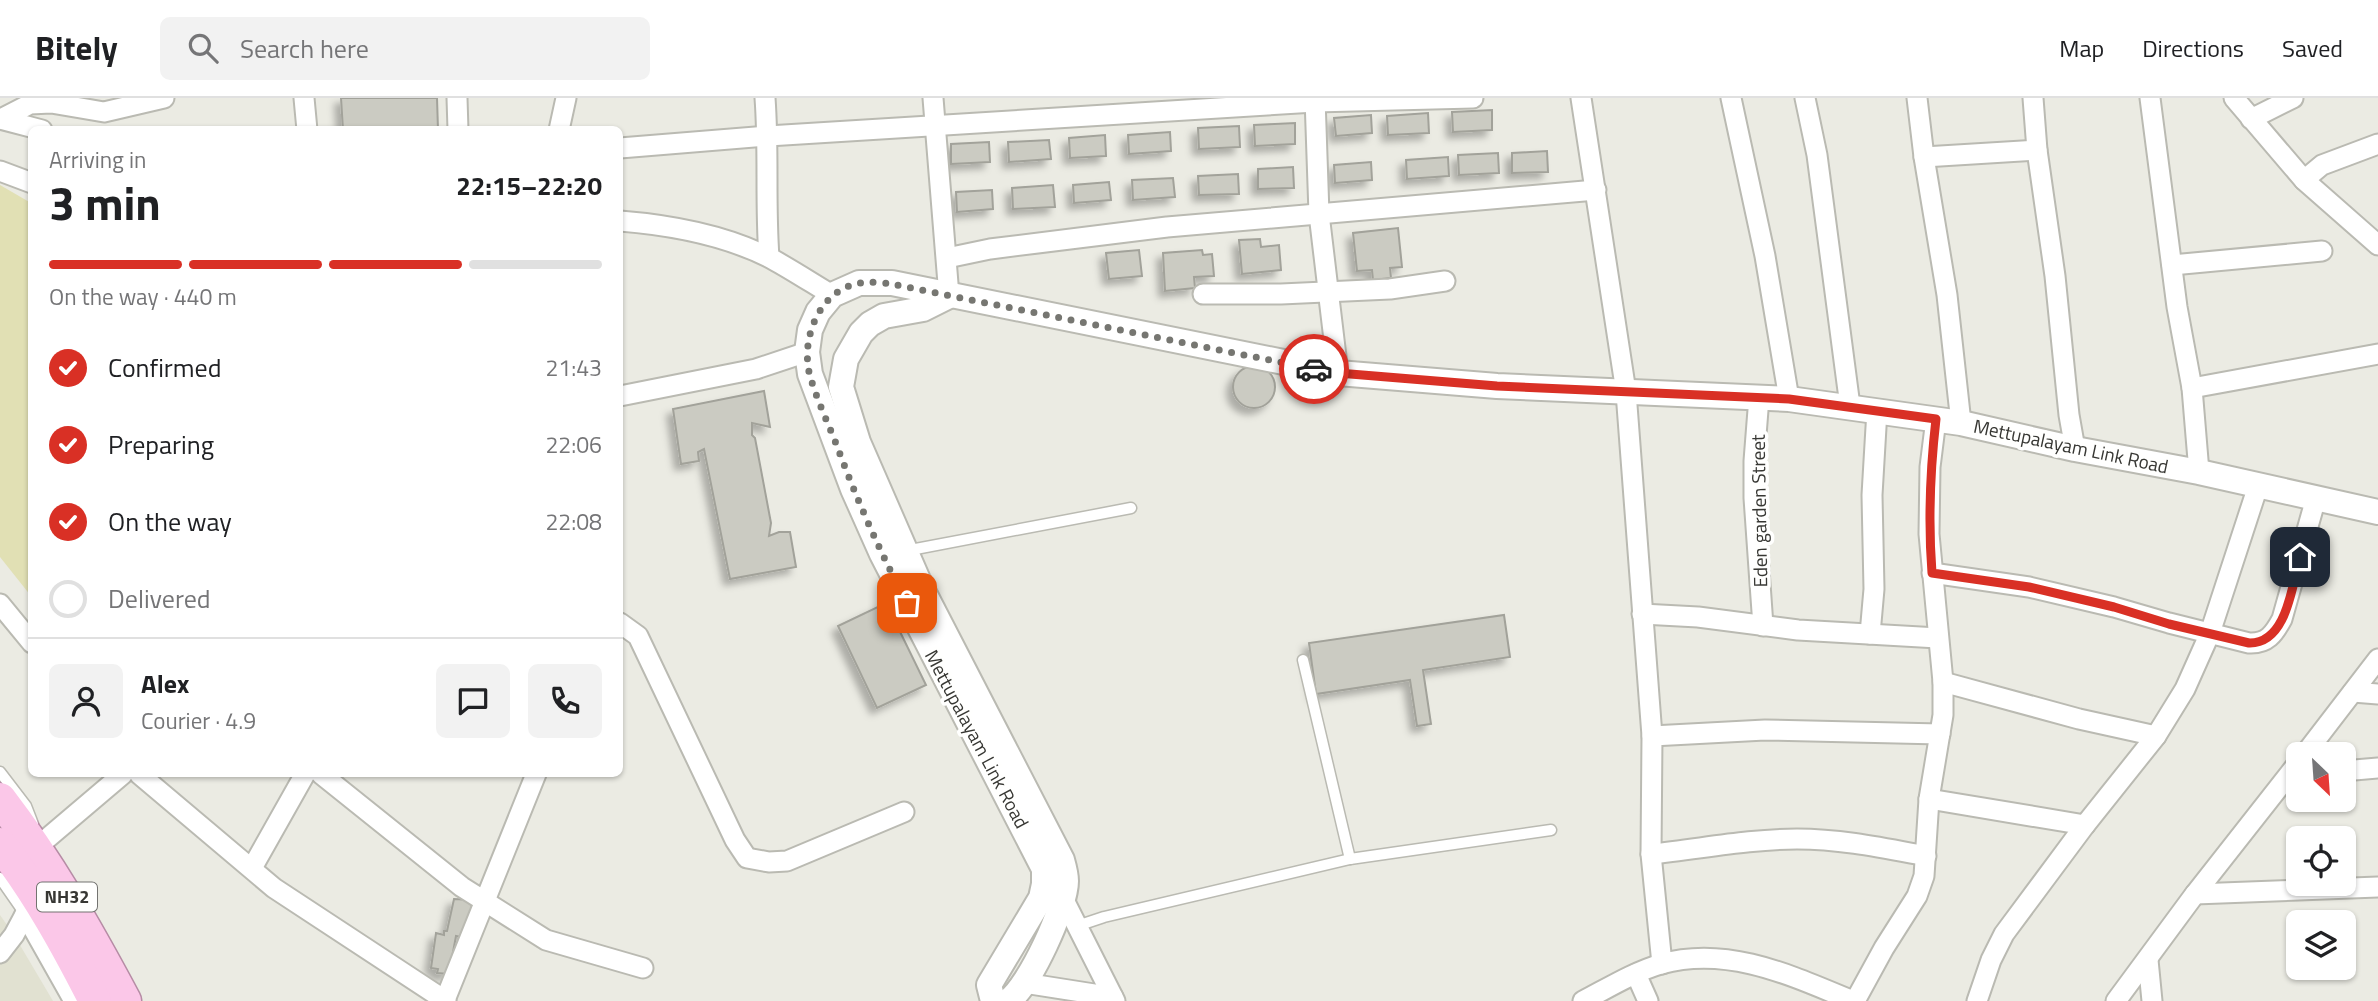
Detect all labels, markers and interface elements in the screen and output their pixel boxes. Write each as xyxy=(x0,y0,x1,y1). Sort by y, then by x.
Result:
search box xyxy=(160,17,650,80)
text: Bitely xyxy=(35,23,118,73)
icon: search xyxy=(184,29,222,67)
text: Search here xyxy=(240,29,369,68)
text: Map xyxy=(2059,30,2104,66)
text: Directions xyxy=(2142,30,2244,66)
text: Saved xyxy=(2282,30,2343,66)
text: Arriving in xyxy=(49,142,146,177)
text: 22:15–22:20 xyxy=(456,166,602,205)
text: 3 min xyxy=(49,168,161,238)
text: On the way · 440 m xyxy=(49,279,237,314)
courier xyxy=(1279,334,1349,404)
text: Confirmed xyxy=(108,348,222,387)
icon: check xyxy=(49,349,87,387)
text: 21:43 xyxy=(545,350,602,385)
icon: car xyxy=(1295,350,1333,388)
street label: Mettupalayam Link Road xyxy=(1971,411,2171,480)
text: Preparing xyxy=(108,425,214,464)
icon: check xyxy=(49,426,87,464)
text: 22:06 xyxy=(545,427,602,462)
street label: Eden garden Street xyxy=(1743,434,1774,588)
text: On the way xyxy=(108,502,232,541)
icon: check xyxy=(49,503,87,541)
text: 22:08 xyxy=(545,504,602,539)
pin xyxy=(2270,527,2330,587)
icon: home xyxy=(2281,538,2319,576)
pin xyxy=(877,573,937,633)
text: Delivered xyxy=(108,579,211,618)
icon: bag xyxy=(888,584,926,622)
street label: Mettupalayam Link Road xyxy=(918,644,1037,833)
button: person xyxy=(49,664,123,738)
text: Alex xyxy=(141,664,189,703)
button: chat xyxy=(436,664,510,738)
button: phone xyxy=(528,664,602,738)
text: Courier · 4.9 xyxy=(141,703,256,738)
north arrow xyxy=(2286,742,2356,812)
map controls xyxy=(2286,742,2356,980)
button: locate xyxy=(2286,826,2356,896)
road number: NH32 xyxy=(37,882,97,912)
button: layers xyxy=(2286,910,2356,980)

